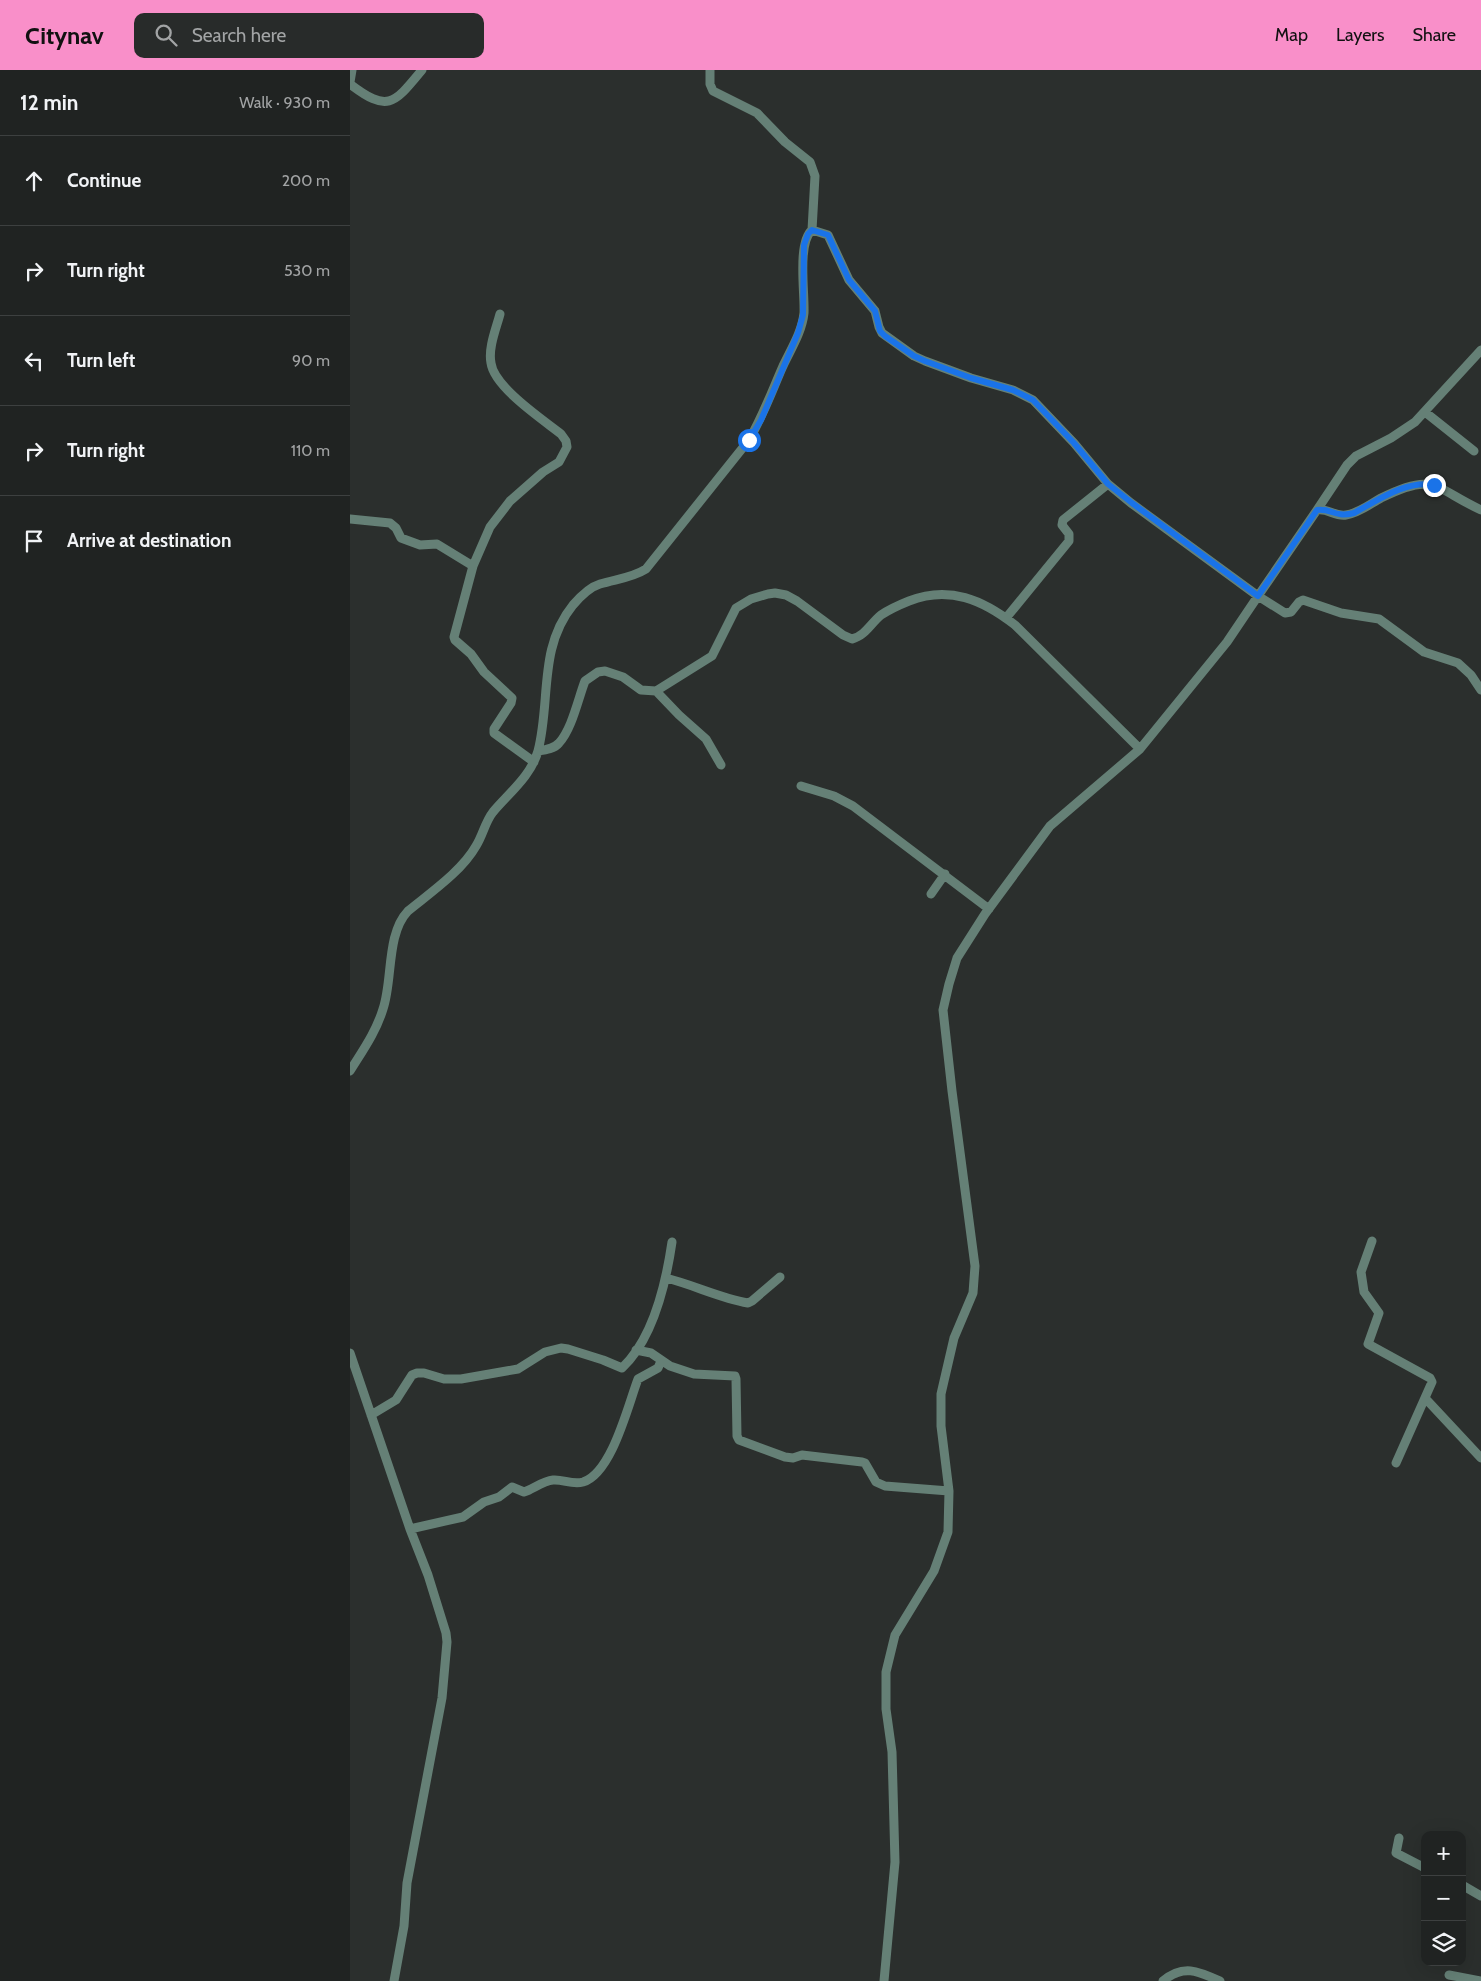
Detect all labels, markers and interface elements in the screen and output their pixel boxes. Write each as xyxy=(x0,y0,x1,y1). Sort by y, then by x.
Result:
search box xyxy=(134,13,484,58)
text: Citynav xyxy=(25,21,104,50)
icon: search xyxy=(152,21,180,49)
text: Search here xyxy=(192,24,286,47)
text: Map xyxy=(1275,24,1308,46)
text: Layers xyxy=(1336,24,1385,46)
text: Share xyxy=(1413,24,1456,46)
text: 12 min xyxy=(20,90,78,115)
text: Walk · 930 m xyxy=(239,93,330,112)
icon: ahead xyxy=(20,167,48,195)
text: Continue xyxy=(67,169,141,192)
text: 200 m xyxy=(282,171,330,190)
icon: right xyxy=(20,257,48,285)
text: Turn right xyxy=(67,259,145,282)
text: 530 m xyxy=(284,261,330,280)
icon: left xyxy=(20,347,48,375)
text: Turn left xyxy=(67,349,135,372)
text: 90 m xyxy=(292,351,330,370)
route start xyxy=(738,429,761,452)
icon: right xyxy=(20,437,48,465)
text: Turn right xyxy=(67,439,145,462)
text: 110 m xyxy=(291,441,330,460)
route end xyxy=(1423,474,1446,497)
icon: arrive xyxy=(20,527,48,555)
text: Arrive at destination xyxy=(67,529,231,552)
map controls xyxy=(1421,1831,1466,1966)
button: + xyxy=(1421,1831,1466,1876)
button: − xyxy=(1421,1876,1466,1921)
button: layers xyxy=(1421,1921,1466,1966)

